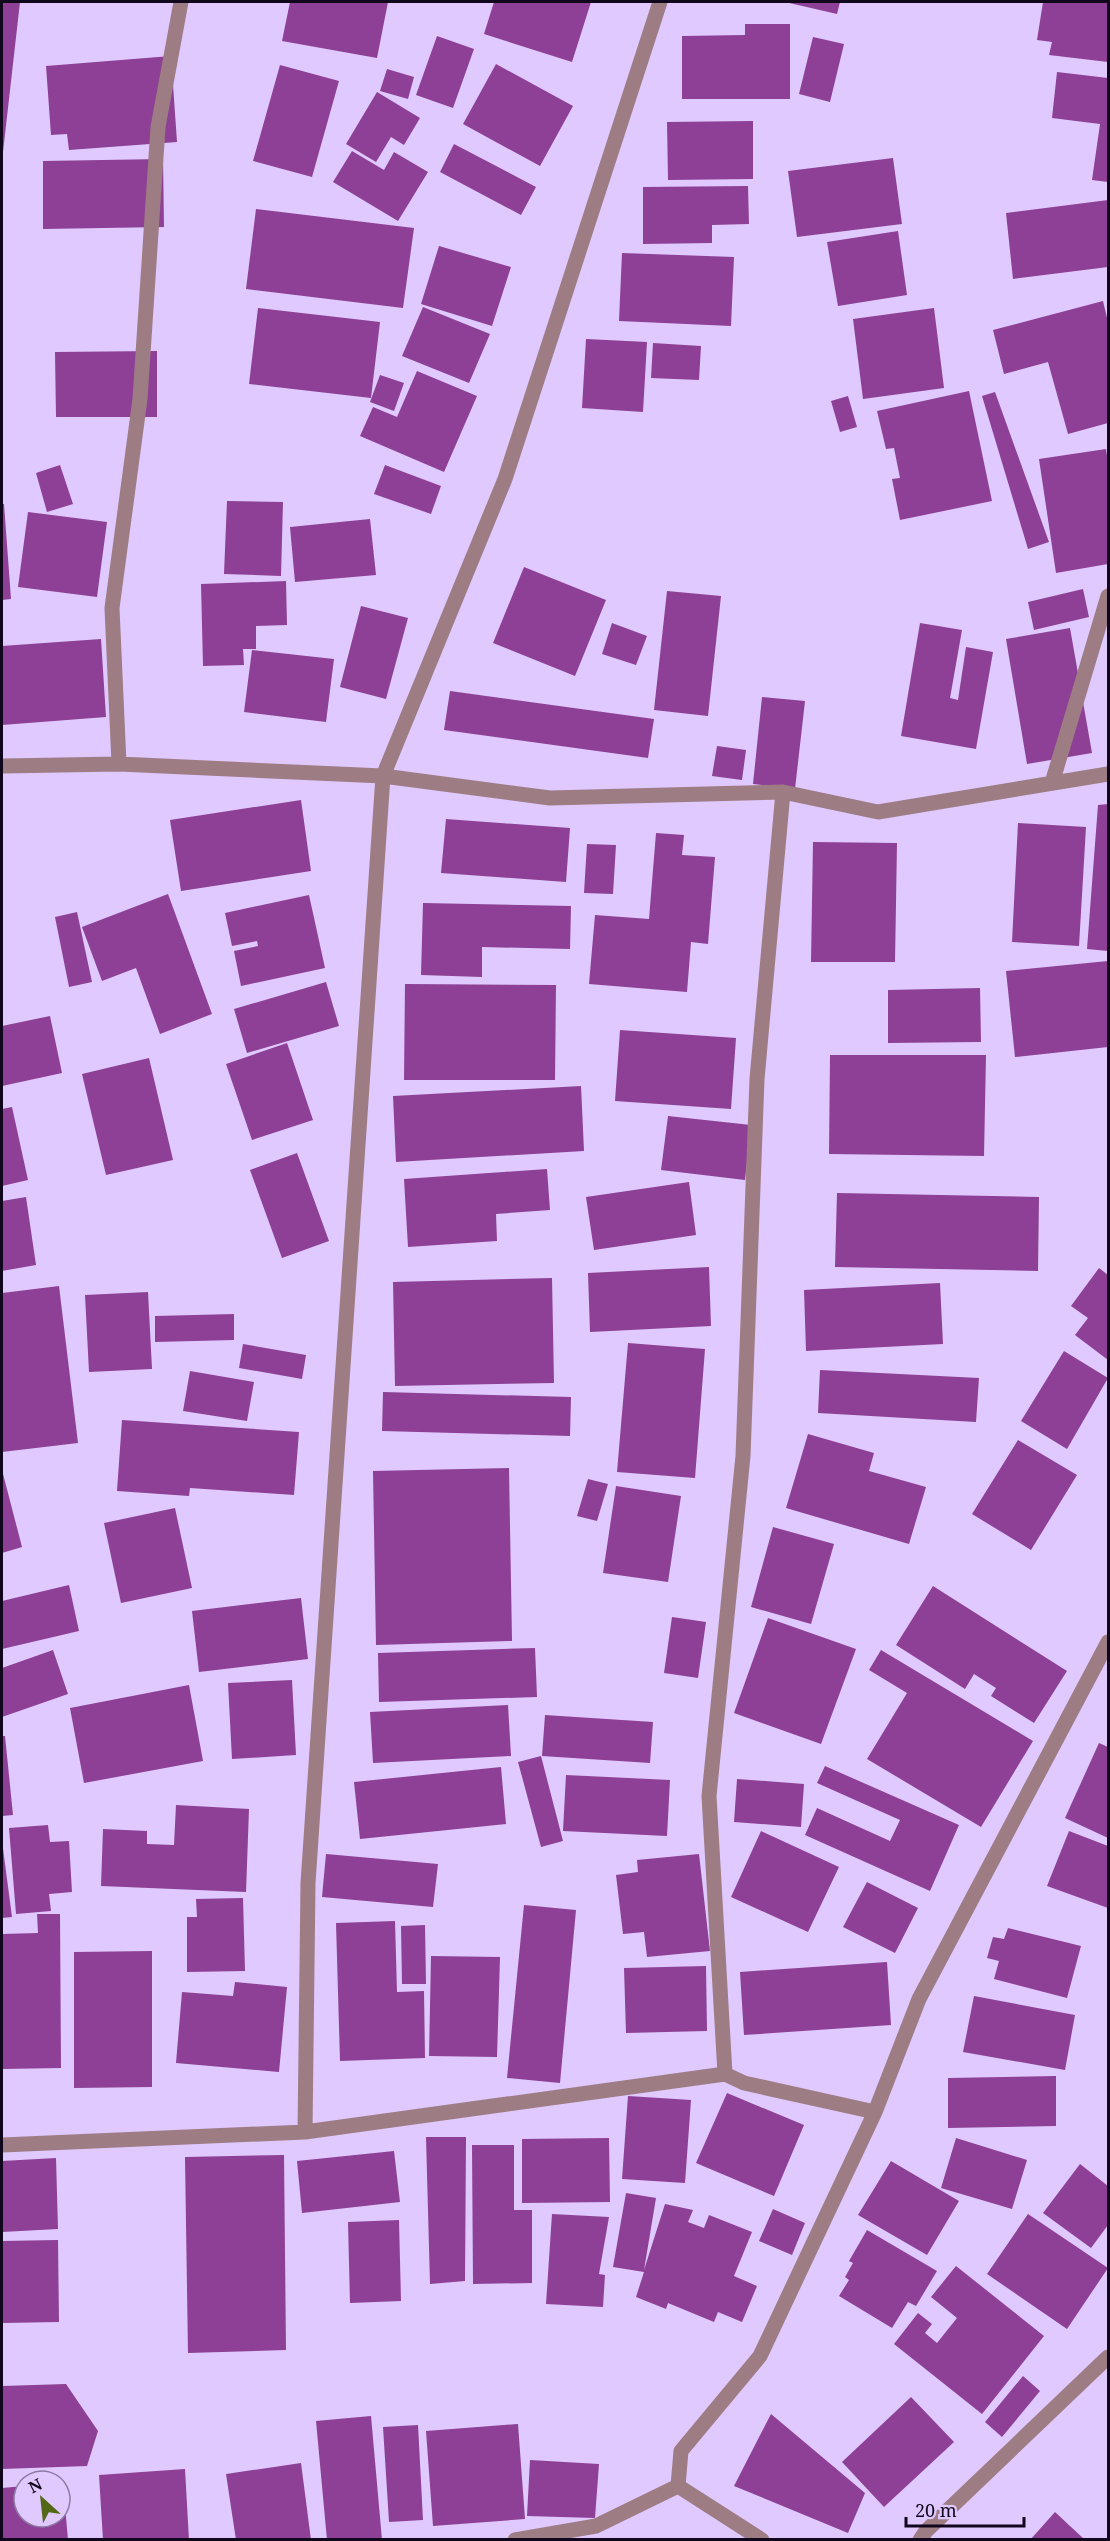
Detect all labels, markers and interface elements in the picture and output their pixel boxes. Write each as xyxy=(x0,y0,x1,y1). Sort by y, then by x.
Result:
north arrow xyxy=(12,2469,72,2529)
text: N xyxy=(25,2473,46,2498)
scale bar xyxy=(906,2490,1024,2528)
text: 20 m xyxy=(915,2498,957,2522)

